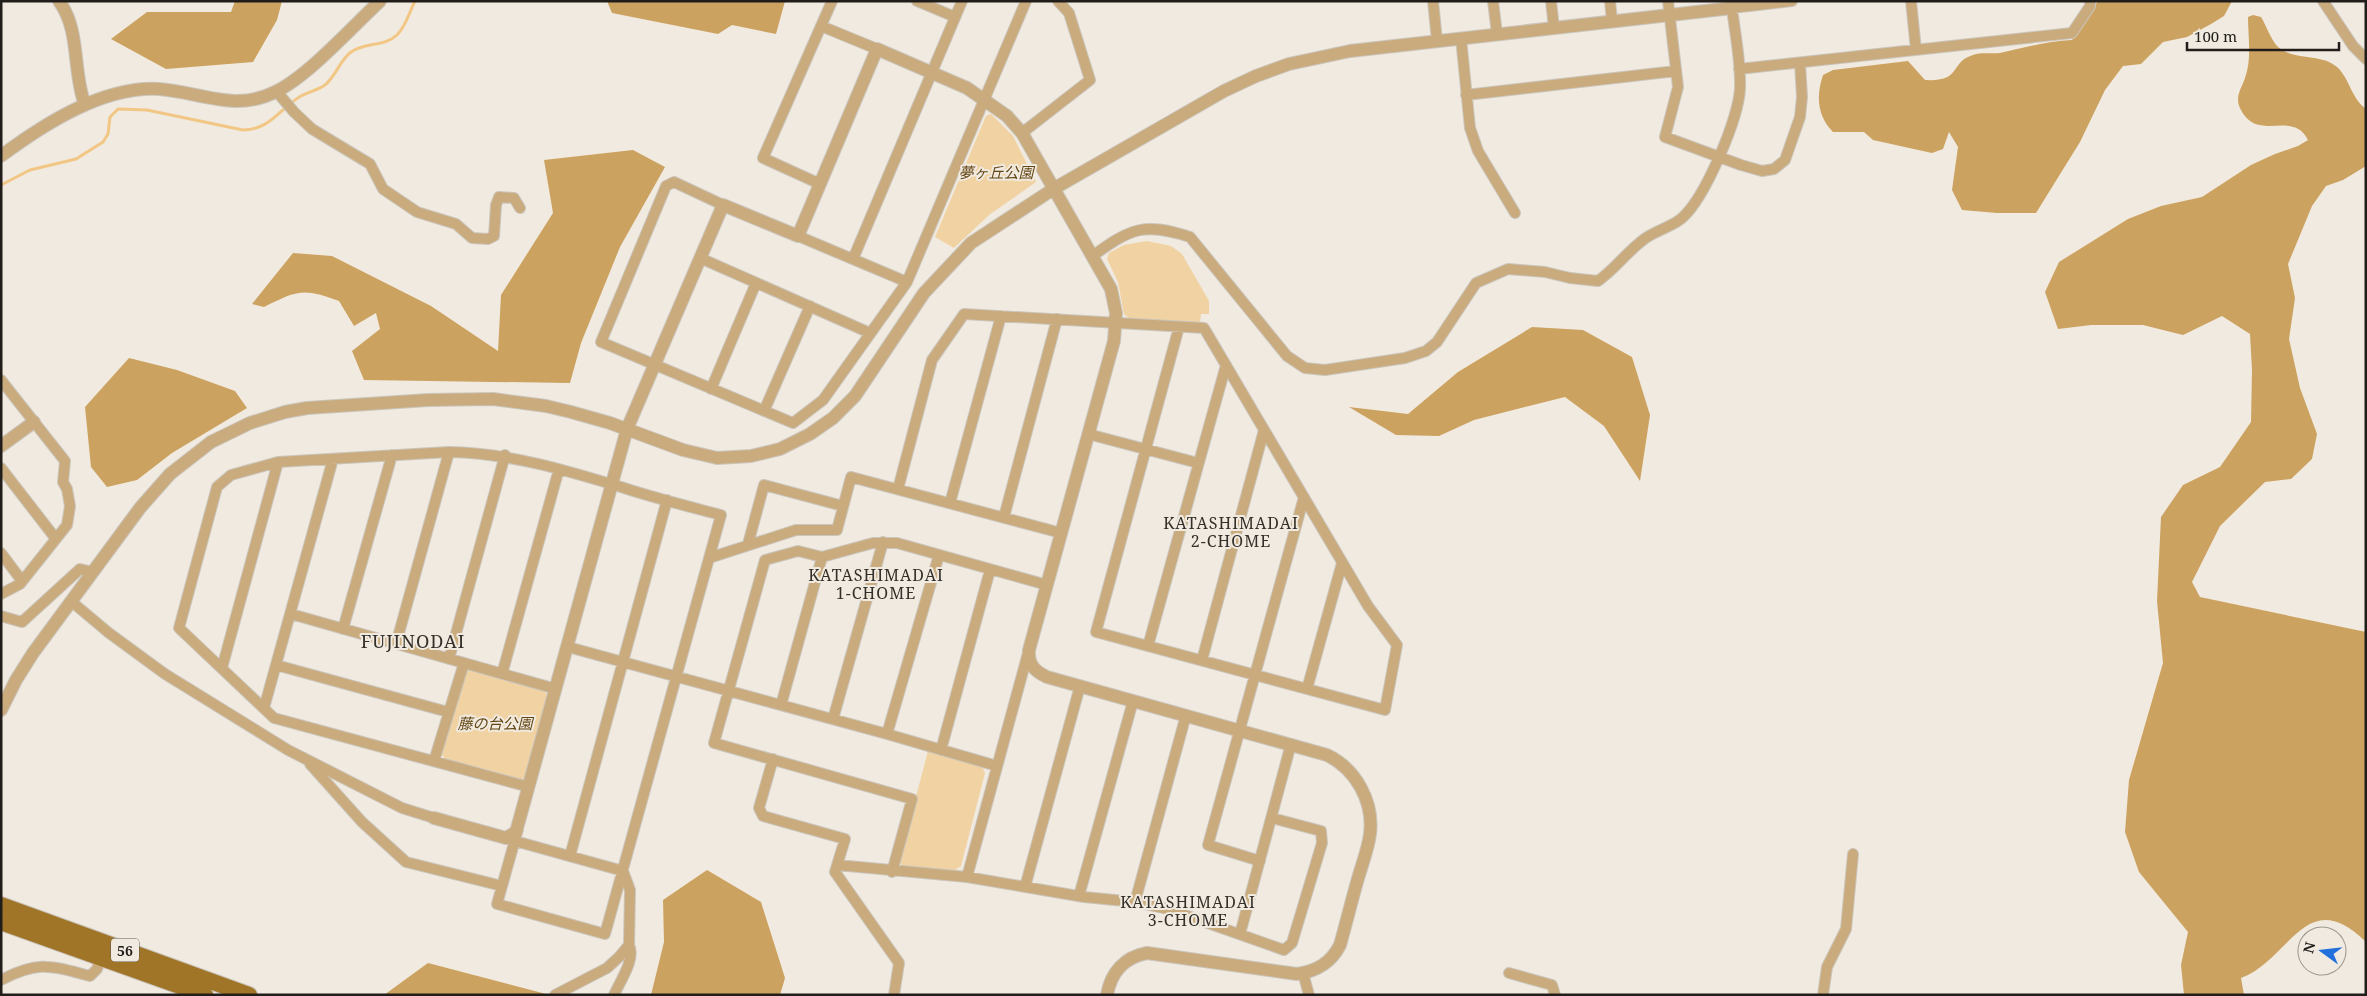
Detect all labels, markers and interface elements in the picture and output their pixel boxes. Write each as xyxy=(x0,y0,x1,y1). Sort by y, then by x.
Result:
scale bar xyxy=(2187,20,2340,52)
text: 100 m xyxy=(2194,26,2237,46)
park label: 夢ヶ丘公園 xyxy=(958,162,1035,182)
district label: KATASHIMADAI 2-CHOME xyxy=(1163,512,1299,552)
district label: KATASHIMADAI 1-CHOME xyxy=(808,564,944,604)
district label: FUJINODAI xyxy=(361,629,465,653)
park label: 藤の台公園 xyxy=(457,713,534,733)
district label: KATASHIMADAI 3-CHOME xyxy=(1120,891,1256,931)
north arrow xyxy=(2297,926,2347,976)
road number: 56 xyxy=(111,938,139,962)
text: N xyxy=(2298,940,2320,955)

